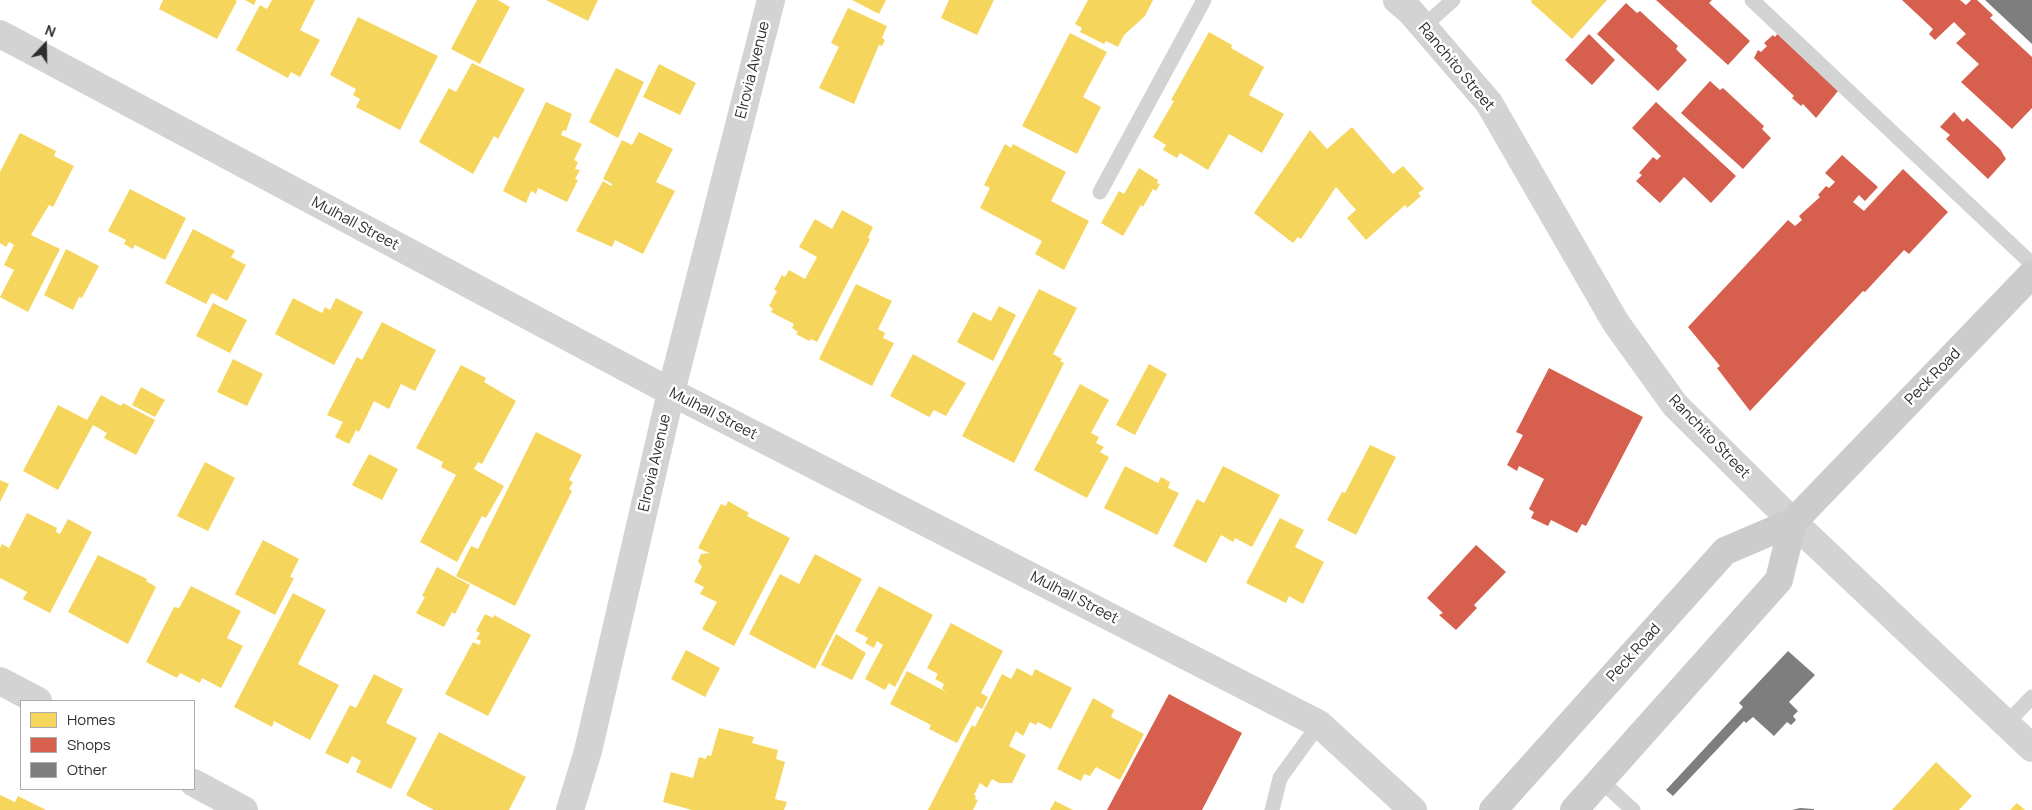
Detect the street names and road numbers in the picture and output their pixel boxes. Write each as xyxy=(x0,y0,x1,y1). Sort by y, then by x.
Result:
street label: Elrovia Avenue xyxy=(732,19,774,121)
street label: Ranchito Street xyxy=(1414,19,1498,115)
street label: Mulhall Street xyxy=(308,193,402,255)
street label: Peck Road xyxy=(1901,345,1965,409)
street label: Mulhall Street xyxy=(666,384,760,444)
street label: Ranchito Street xyxy=(1665,392,1753,482)
street label: Elrovia Avenue xyxy=(635,412,675,514)
street label: Mulhall Street xyxy=(1027,568,1121,628)
street label: Peck Road xyxy=(1603,620,1665,686)

